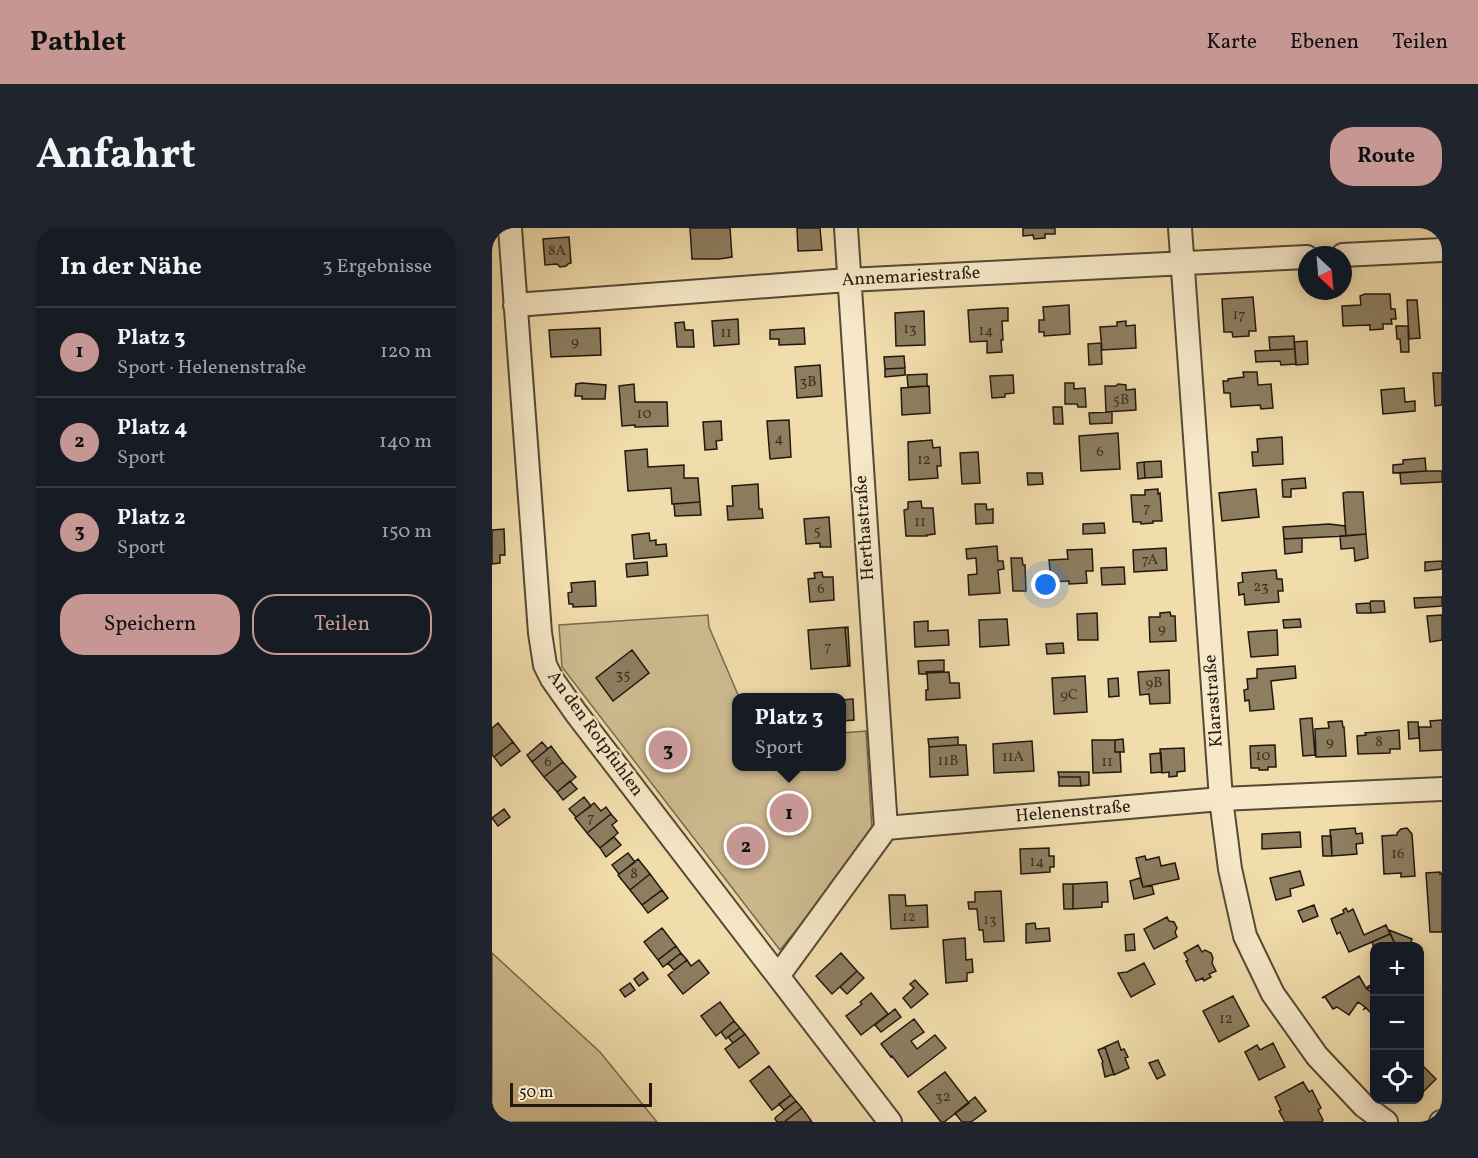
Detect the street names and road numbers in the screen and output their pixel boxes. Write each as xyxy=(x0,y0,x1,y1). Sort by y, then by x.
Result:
street label: Annemariestraße xyxy=(841,261,981,293)
street label: Herthastraße xyxy=(849,475,881,581)
street label: Klarastraße xyxy=(1198,654,1230,748)
street label: An den Rotpfuhlen xyxy=(541,666,649,802)
street label: Helenenstraße xyxy=(1014,794,1132,830)

